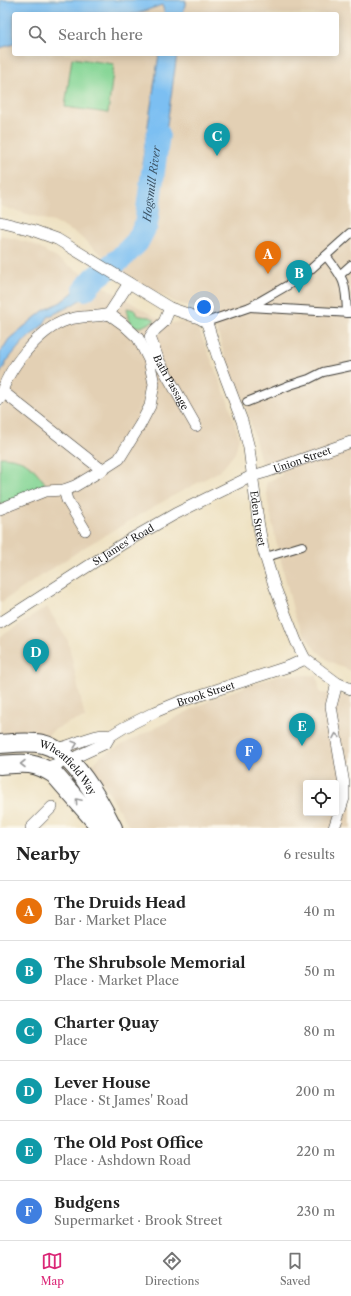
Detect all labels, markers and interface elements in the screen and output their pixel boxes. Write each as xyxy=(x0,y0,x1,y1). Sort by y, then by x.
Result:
search box xyxy=(12,12,339,56)
icon: search xyxy=(26,23,48,45)
text: Search here xyxy=(58,25,143,44)
pin: C xyxy=(204,123,230,156)
water label: Hogsmill River xyxy=(139,144,163,224)
pin: A xyxy=(255,241,281,274)
pin: B xyxy=(286,260,312,293)
your location xyxy=(194,297,214,317)
street label: Bath Passage xyxy=(150,353,192,413)
street label: Union Street xyxy=(272,443,333,476)
street label: Eden Street xyxy=(247,490,268,548)
street label: St James' Road xyxy=(90,521,156,569)
pin: D xyxy=(23,639,49,672)
street label: Brook Street xyxy=(175,678,237,709)
pin: E xyxy=(289,713,315,746)
one-way arrow xyxy=(332,732,341,739)
street label: Wheatfield Way xyxy=(37,737,99,798)
pin: F xyxy=(236,738,262,771)
one-way arrow xyxy=(71,740,78,749)
one-way arrow xyxy=(20,759,26,768)
map controls xyxy=(303,780,339,816)
button: locate xyxy=(303,780,339,816)
one-way arrow xyxy=(75,798,82,805)
text: Nearby xyxy=(16,844,80,864)
text: 6 results xyxy=(284,846,335,862)
text: The Druids Head xyxy=(54,893,186,912)
text: A xyxy=(24,903,34,919)
text: 40 m xyxy=(304,903,335,919)
text: Bar · Market Place xyxy=(54,912,167,928)
text: The Shrubsole Memorial xyxy=(54,953,246,972)
text: B xyxy=(24,963,34,979)
text: 50 m xyxy=(304,963,335,979)
text: Place · Market Place xyxy=(54,972,179,988)
text: Charter Quay xyxy=(54,1013,159,1032)
text: C xyxy=(24,1023,34,1039)
text: 80 m xyxy=(303,1023,335,1039)
text: Place xyxy=(54,1032,87,1048)
text: Lever House xyxy=(54,1073,151,1092)
text: D xyxy=(23,1083,35,1099)
text: 200 m xyxy=(295,1083,335,1099)
text: Place · St James' Road xyxy=(54,1092,188,1108)
text: The Old Post Office xyxy=(54,1133,203,1152)
text: E xyxy=(24,1143,34,1159)
text: 220 m xyxy=(296,1143,335,1159)
text: Place · Ashdown Road xyxy=(54,1152,191,1168)
text: Budgens xyxy=(54,1193,120,1212)
text: F xyxy=(25,1203,33,1219)
text: 230 m xyxy=(297,1203,335,1219)
text: Supermarket · Brook Street xyxy=(54,1212,222,1228)
tab: Map xyxy=(40,1250,64,1288)
tab: Directions xyxy=(145,1250,199,1288)
tab: Saved xyxy=(280,1250,311,1288)

